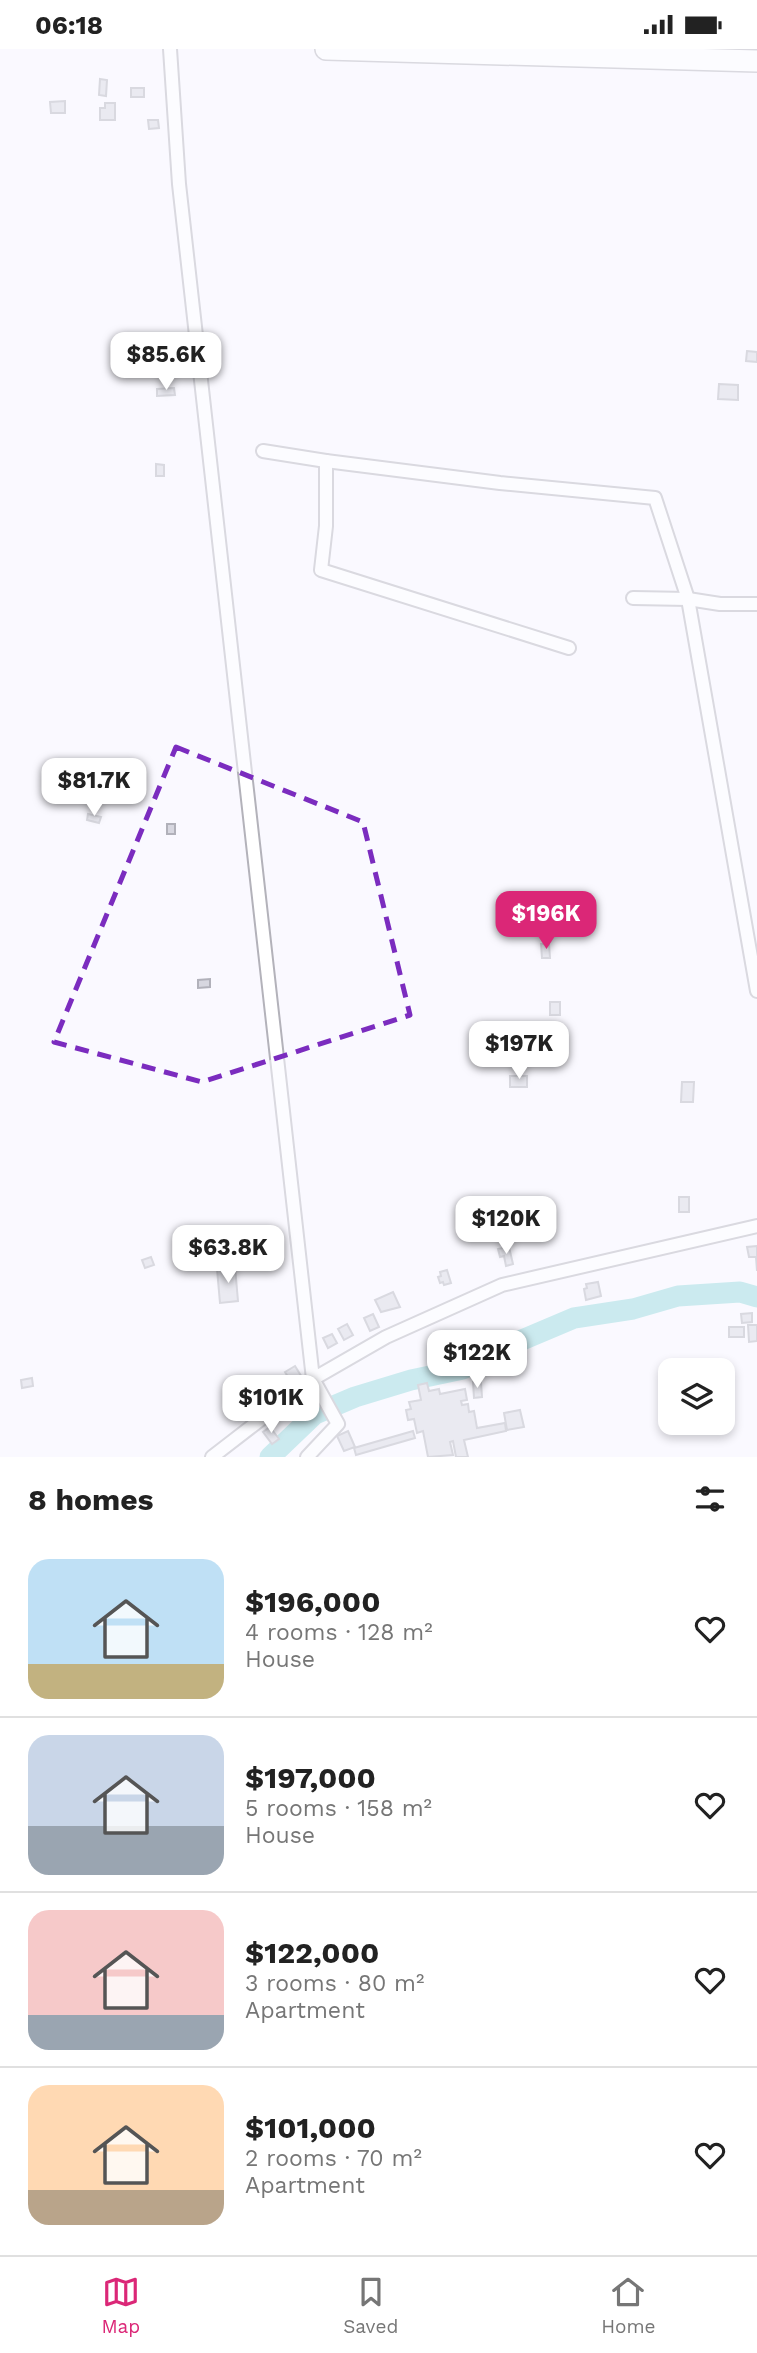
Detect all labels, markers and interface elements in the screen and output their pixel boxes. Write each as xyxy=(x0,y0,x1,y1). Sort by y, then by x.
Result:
text: 06:18 xyxy=(35,10,103,40)
pin: $85.6K xyxy=(109,333,223,392)
text: $85.6K xyxy=(126,341,206,368)
pin: $81.7K xyxy=(37,759,151,818)
text: $81.7K xyxy=(57,767,131,794)
pin: $196K xyxy=(497,891,595,951)
text: $196K xyxy=(512,900,580,927)
pin: $197K xyxy=(470,1021,568,1081)
text: $197K xyxy=(485,1030,553,1057)
pin: $120K xyxy=(457,1197,555,1256)
text: $120K xyxy=(471,1205,541,1232)
pin: $63.8K xyxy=(171,1225,285,1285)
text: $63.8K xyxy=(188,1234,268,1261)
pin: $122K xyxy=(428,1331,526,1390)
text: $122K xyxy=(443,1339,511,1366)
map controls xyxy=(658,1358,735,1435)
button: layers xyxy=(658,1358,735,1435)
pin: $101K xyxy=(222,1375,320,1435)
text: $101K xyxy=(238,1384,304,1411)
icon: filters xyxy=(691,1480,729,1518)
text: 8 homes xyxy=(28,1482,154,1517)
text: $196,000 xyxy=(245,1584,381,1619)
icon: home xyxy=(84,1587,168,1671)
icon: heart xyxy=(691,1610,729,1648)
text: 4 rooms · 128 m² xyxy=(245,1619,433,1646)
text: House xyxy=(245,1646,315,1673)
text: $197,000 xyxy=(245,1760,376,1795)
icon: home xyxy=(84,1763,168,1847)
icon: heart xyxy=(691,1786,729,1824)
text: 5 rooms · 158 m² xyxy=(245,1795,432,1822)
text: House xyxy=(245,1822,315,1849)
text: $122,000 xyxy=(245,1935,379,1970)
icon: home xyxy=(84,1938,168,2022)
icon: heart xyxy=(691,1961,729,1999)
text: 3 rooms · 80 m² xyxy=(245,1970,424,1997)
text: Apartment xyxy=(245,1997,365,2024)
text: $101,000 xyxy=(245,2110,376,2145)
icon: home xyxy=(84,2113,168,2197)
icon: heart xyxy=(691,2136,729,2174)
text: 2 rooms · 70 m² xyxy=(245,2145,422,2172)
text: Apartment xyxy=(245,2172,365,2199)
tab: Map xyxy=(101,2273,140,2338)
tab: Saved xyxy=(343,2273,398,2338)
tab: Home xyxy=(601,2273,656,2338)

